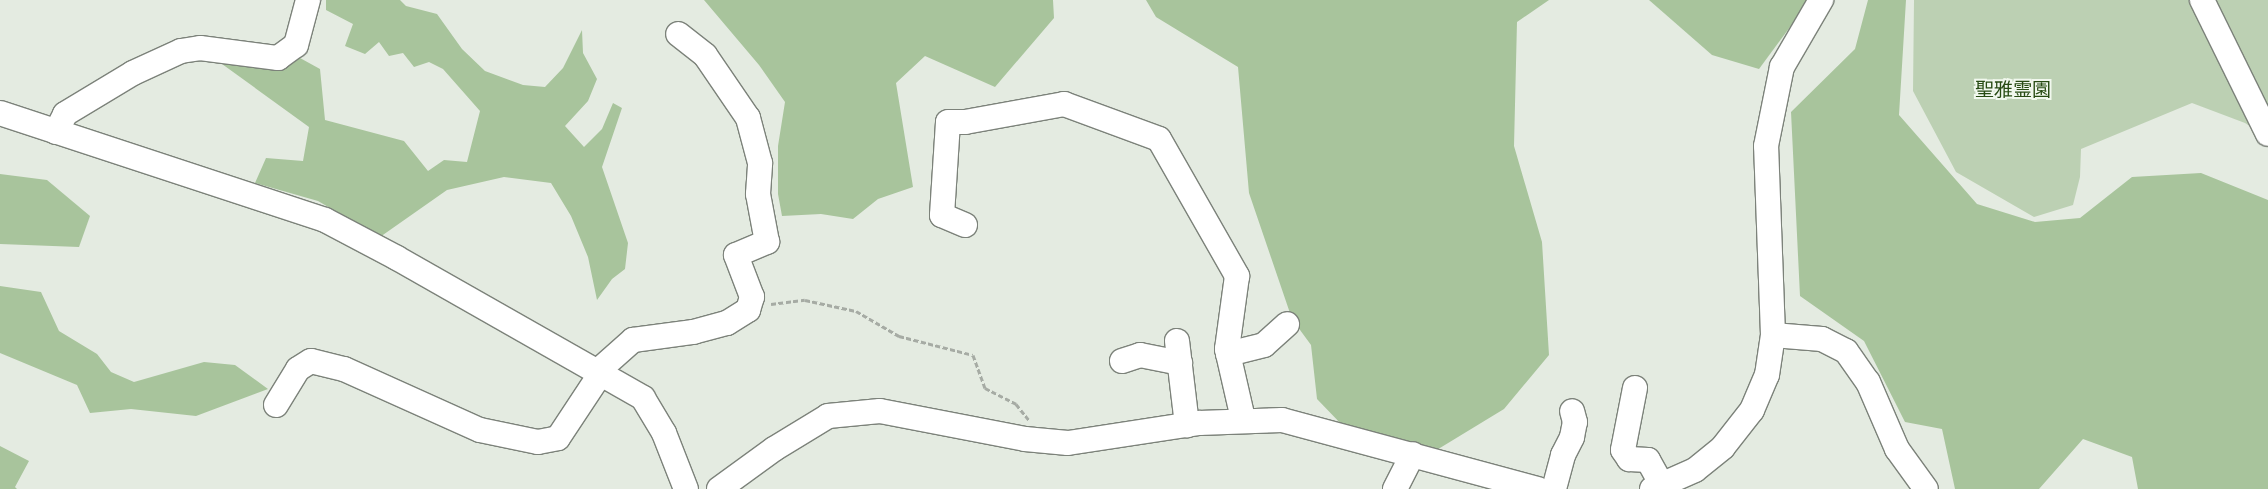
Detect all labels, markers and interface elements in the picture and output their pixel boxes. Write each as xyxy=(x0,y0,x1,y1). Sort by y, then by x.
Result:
park label: 聖雅霊園 xyxy=(1975,79,2051,101)

